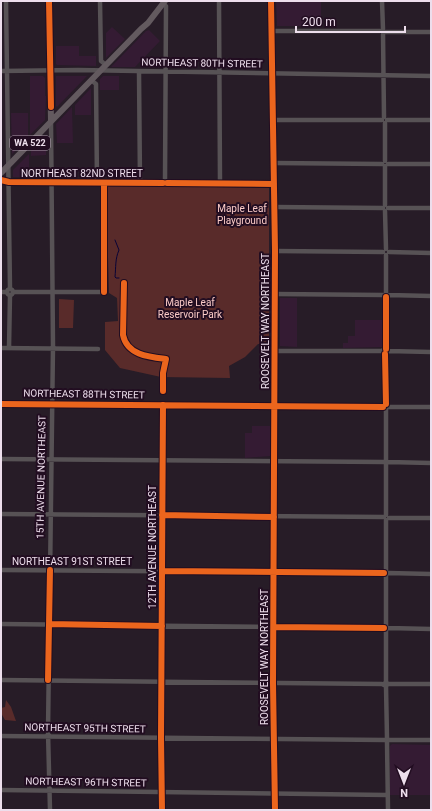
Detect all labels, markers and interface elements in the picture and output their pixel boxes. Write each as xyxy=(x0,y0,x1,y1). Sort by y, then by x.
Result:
scale bar xyxy=(296,8,405,34)
text: 200 m xyxy=(302,15,336,29)
street label: NORTHEAST 80TH STREET xyxy=(141,56,263,70)
road number: WA 522 xyxy=(10,136,50,150)
street label: NORTHEAST 82ND STREET xyxy=(21,168,143,179)
park label: Maple Leaf Playground xyxy=(217,203,267,226)
street label: ROOSEVELT WAY NORTHEAST xyxy=(260,253,271,389)
park label: Maple Leaf Reservoir Park xyxy=(158,297,223,320)
street label: NORTHEAST 88TH STREET xyxy=(23,387,145,401)
street label: 15TH AVENUE NORTHEAST xyxy=(34,415,48,539)
street label: 12TH AVENUE NORTHEAST xyxy=(147,485,158,609)
street label: NORTHEAST 91ST STREET xyxy=(12,556,132,567)
street label: ROOSEVELT WAY NORTHEAST xyxy=(259,589,270,725)
street label: NORTHEAST 95TH STREET xyxy=(24,721,146,735)
north arrow xyxy=(384,763,424,803)
street label: NORTHEAST 96TH STREET xyxy=(25,775,147,789)
text: N xyxy=(400,786,408,799)

